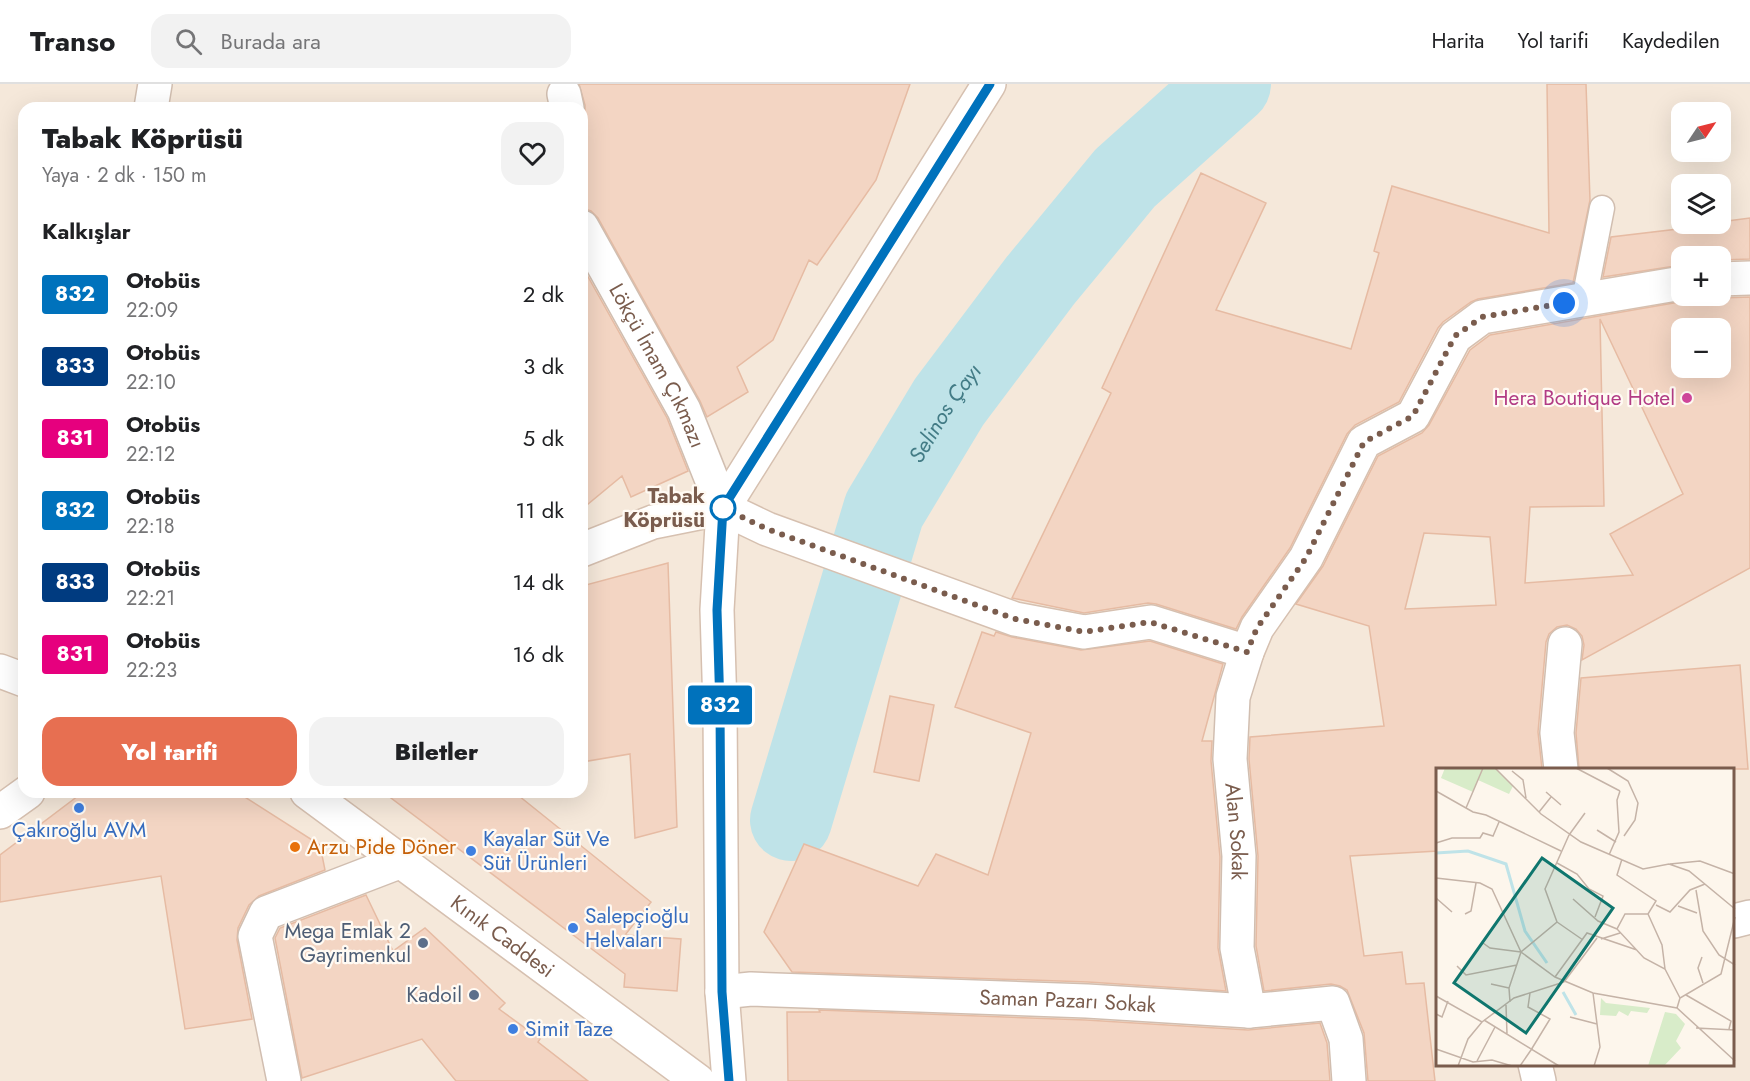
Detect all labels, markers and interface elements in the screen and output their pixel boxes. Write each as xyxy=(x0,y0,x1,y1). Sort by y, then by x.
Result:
search box xyxy=(151,14,571,68)
text: Transo xyxy=(30,21,115,62)
icon: search xyxy=(172,25,205,58)
text: Burada ara xyxy=(220,25,321,57)
text: Harita xyxy=(1432,26,1484,56)
text: Yol tarifi xyxy=(1517,26,1589,56)
text: Kaydedilen xyxy=(1622,26,1720,56)
north arrow xyxy=(1671,102,1731,162)
map controls xyxy=(1671,102,1731,378)
text: Tabak Köprüsü xyxy=(42,118,243,159)
button: heart xyxy=(501,122,564,185)
text: Yaya · 2 dk · 150 m xyxy=(42,161,207,190)
button: layers xyxy=(1671,174,1731,234)
text: Kalkışlar xyxy=(42,215,131,247)
button: + xyxy=(1671,246,1731,306)
text: Otobüs xyxy=(126,264,200,296)
text: 2 dk xyxy=(523,278,564,310)
street label: Lökçü İmam Çıkmazı xyxy=(601,278,713,452)
text: 832 xyxy=(55,279,95,309)
your location xyxy=(1549,288,1579,318)
text: 22:09 xyxy=(126,296,178,325)
button: − xyxy=(1671,318,1731,378)
text: Otobüs xyxy=(126,336,200,368)
text: 3 dk xyxy=(523,350,564,382)
text: 833 xyxy=(55,351,95,381)
water label: Selinos Çayı xyxy=(900,357,989,469)
text: 22:10 xyxy=(126,368,176,397)
place label: Hera Boutique Hotel xyxy=(1494,383,1675,413)
marker: Hera Boutique Hotel xyxy=(1680,391,1694,405)
text: Otobüs xyxy=(126,408,200,440)
text: 5 dk xyxy=(523,422,564,454)
text: 831 xyxy=(57,423,93,453)
text: 22:12 xyxy=(126,440,175,469)
text: Otobüs xyxy=(126,480,200,512)
place label: Tabak Köprüsü xyxy=(623,481,705,535)
text: 11 dk xyxy=(515,494,564,526)
text: 832 xyxy=(55,495,95,525)
marker: Tabak Köprüsü xyxy=(710,495,736,521)
text: 22:18 xyxy=(126,512,175,541)
text: Otobüs xyxy=(126,552,200,584)
text: 14 dk xyxy=(512,566,564,598)
text: 833 xyxy=(55,567,95,597)
text: 22:21 xyxy=(126,584,175,613)
text: Otobüs xyxy=(126,624,200,656)
text: 16 dk xyxy=(513,638,564,670)
text: 831 xyxy=(57,639,93,669)
text: 22:23 xyxy=(126,656,177,685)
line badge: 832 xyxy=(686,686,754,724)
text: 832 xyxy=(700,690,740,720)
button: Yol tarifi xyxy=(42,717,297,786)
button: Biletler xyxy=(309,717,564,786)
inset map xyxy=(1436,768,1735,1066)
street label: Alan Sokak xyxy=(1217,781,1254,881)
marker: Çakıroğlu AVM xyxy=(72,801,86,815)
place label: Çakıroğlu AVM xyxy=(12,815,146,845)
place label: Kayalar Süt Ve Süt Ürünleri xyxy=(483,824,610,878)
place label: Arzu Pide Döner xyxy=(307,832,457,862)
marker: Arzu Pide Döner xyxy=(288,840,302,854)
marker: Kayalar Süt Ve Süt Ürünleri xyxy=(464,844,478,858)
street label: Kınık Caddesi xyxy=(444,888,561,985)
place label: Salepçioğlu Helvaları xyxy=(585,901,689,955)
place label: Mega Emlak 2 Gayrimenkul xyxy=(284,916,411,970)
marker: Salepçioğlu Helvaları xyxy=(566,921,580,935)
marker: Mega Emlak 2 Gayrimenkul xyxy=(416,936,430,950)
place label: Kadoil xyxy=(406,980,462,1010)
street label: Saman Pazarı Sokak xyxy=(979,982,1158,1020)
marker: Kadoil xyxy=(467,988,481,1002)
place label: Simit Taze xyxy=(525,1014,613,1044)
marker: Simit Taze xyxy=(506,1022,520,1036)

